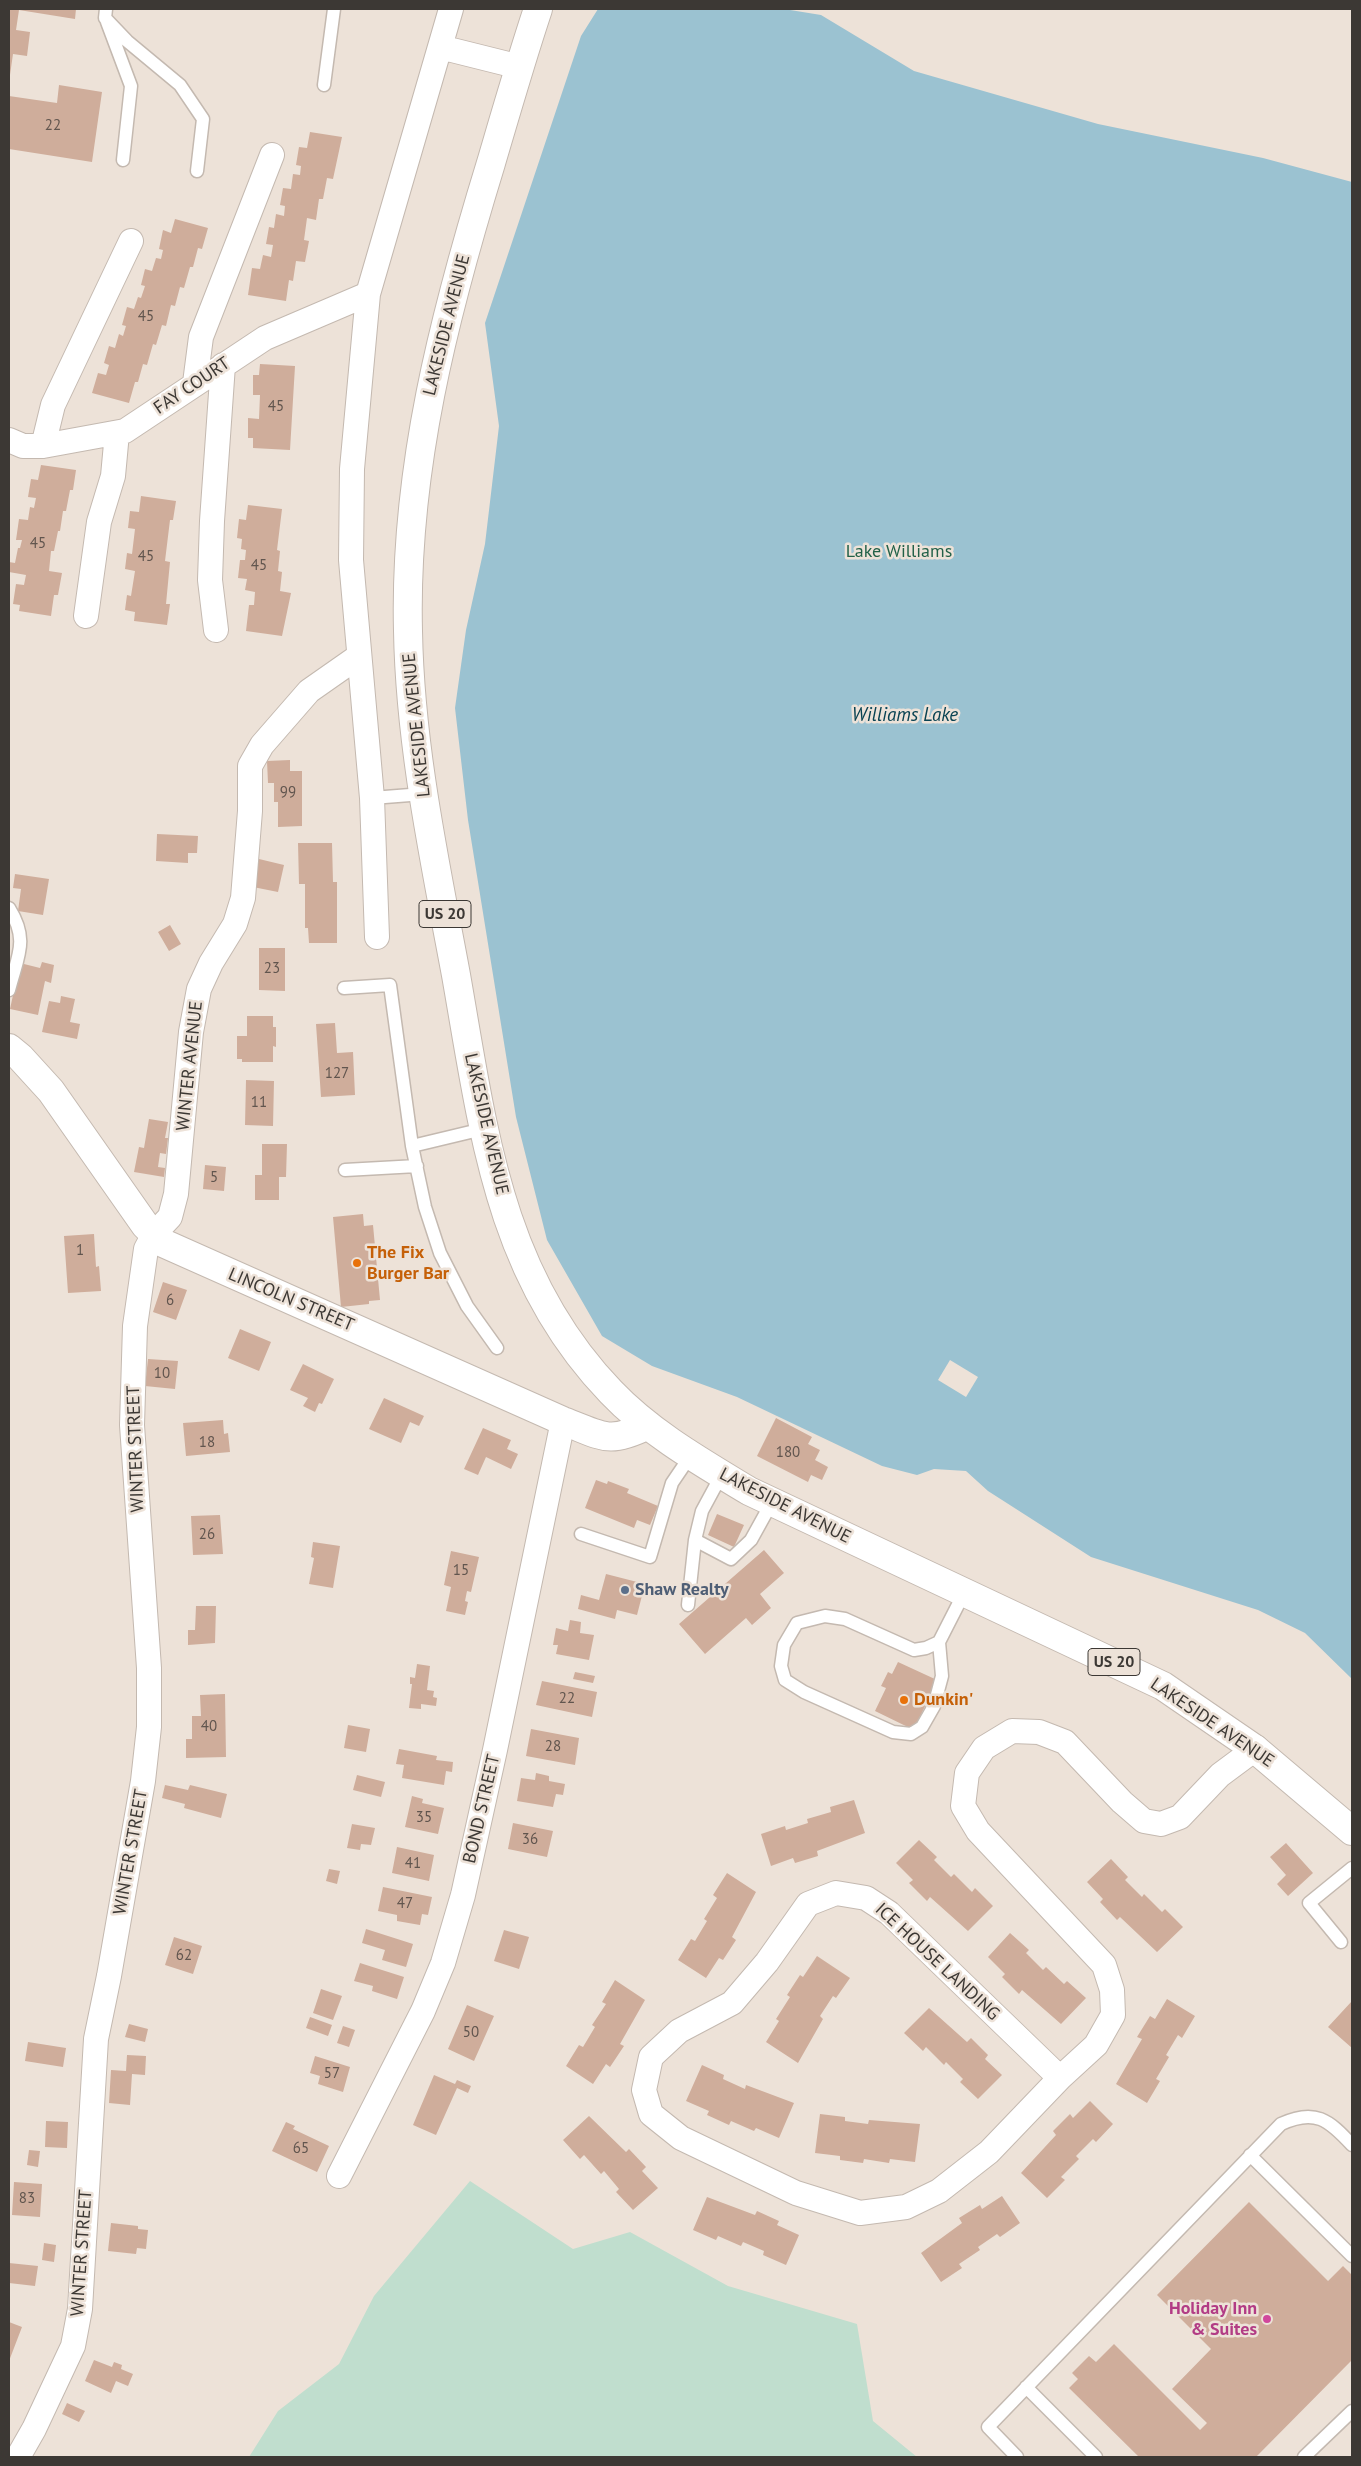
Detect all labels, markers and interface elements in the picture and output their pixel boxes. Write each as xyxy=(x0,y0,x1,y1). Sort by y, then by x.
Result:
house number: 22 xyxy=(45,117,61,135)
street label: LAKESIDE AVENUE xyxy=(419,252,475,398)
house number: 45 xyxy=(138,308,154,326)
street label: FAY COURT xyxy=(150,353,234,419)
house number: 45 xyxy=(268,398,284,416)
house number: 45 xyxy=(30,535,46,553)
park label: Lake Williams xyxy=(846,541,952,563)
house number: 45 xyxy=(138,548,154,566)
house number: 45 xyxy=(251,557,267,575)
street label: LAKESIDE AVENUE xyxy=(399,652,435,798)
water label: Williams Lake xyxy=(852,705,958,727)
house number: 99 xyxy=(280,784,296,802)
road number: US 20 xyxy=(419,901,471,928)
house number: 23 xyxy=(264,960,280,978)
street label: WINTER AVENUE xyxy=(172,1000,208,1132)
street label: LAKESIDE AVENUE xyxy=(459,1051,513,1197)
house number: 127 xyxy=(325,1065,349,1083)
house number: 11 xyxy=(251,1094,267,1112)
house number: 5 xyxy=(210,1169,218,1187)
house number: 1 xyxy=(76,1242,84,1260)
place label: The Fix Burger Bar xyxy=(367,1242,449,1284)
marker: The Fix Burger Bar xyxy=(351,1257,363,1269)
street label: LINCOLN STREET xyxy=(225,1264,357,1336)
house number: 6 xyxy=(166,1292,174,1310)
house number: 10 xyxy=(154,1365,170,1383)
street label: WINTER STREET xyxy=(123,1385,149,1513)
house number: 18 xyxy=(199,1434,215,1452)
house number: 180 xyxy=(776,1444,800,1462)
street label: LAKESIDE AVENUE xyxy=(716,1464,854,1548)
house number: 26 xyxy=(199,1526,215,1544)
house number: 15 xyxy=(453,1562,469,1580)
place label: Shaw Realty xyxy=(635,1579,729,1601)
marker: Shaw Realty xyxy=(619,1584,631,1596)
road number: US 20 xyxy=(1088,1648,1140,1675)
street label: LAKESIDE AVENUE xyxy=(1146,1674,1278,1772)
place label: Dunkin' xyxy=(914,1689,973,1711)
house number: 22 xyxy=(559,1690,575,1708)
marker: Dunkin' xyxy=(898,1694,910,1706)
house number: 40 xyxy=(201,1718,217,1736)
house number: 28 xyxy=(545,1738,561,1756)
street label: BOND STREET xyxy=(459,1752,505,1866)
street label: WINTER STREET xyxy=(109,1788,153,1916)
house number: 35 xyxy=(416,1809,432,1827)
house number: 36 xyxy=(522,1831,538,1849)
house number: 41 xyxy=(405,1855,421,1873)
house number: 47 xyxy=(397,1895,413,1913)
street label: ICE HOUSE LANDING xyxy=(870,1899,1004,2025)
house number: 62 xyxy=(176,1947,192,1965)
house number: 50 xyxy=(463,2024,479,2042)
house number: 57 xyxy=(324,2065,340,2083)
house number: 65 xyxy=(293,2140,309,2158)
street label: WINTER STREET xyxy=(67,2189,97,2317)
house number: 83 xyxy=(19,2190,35,2208)
place label: Holiday Inn & Suites xyxy=(1169,2298,1257,2340)
marker: Holiday Inn & Suites xyxy=(1261,2313,1273,2325)

